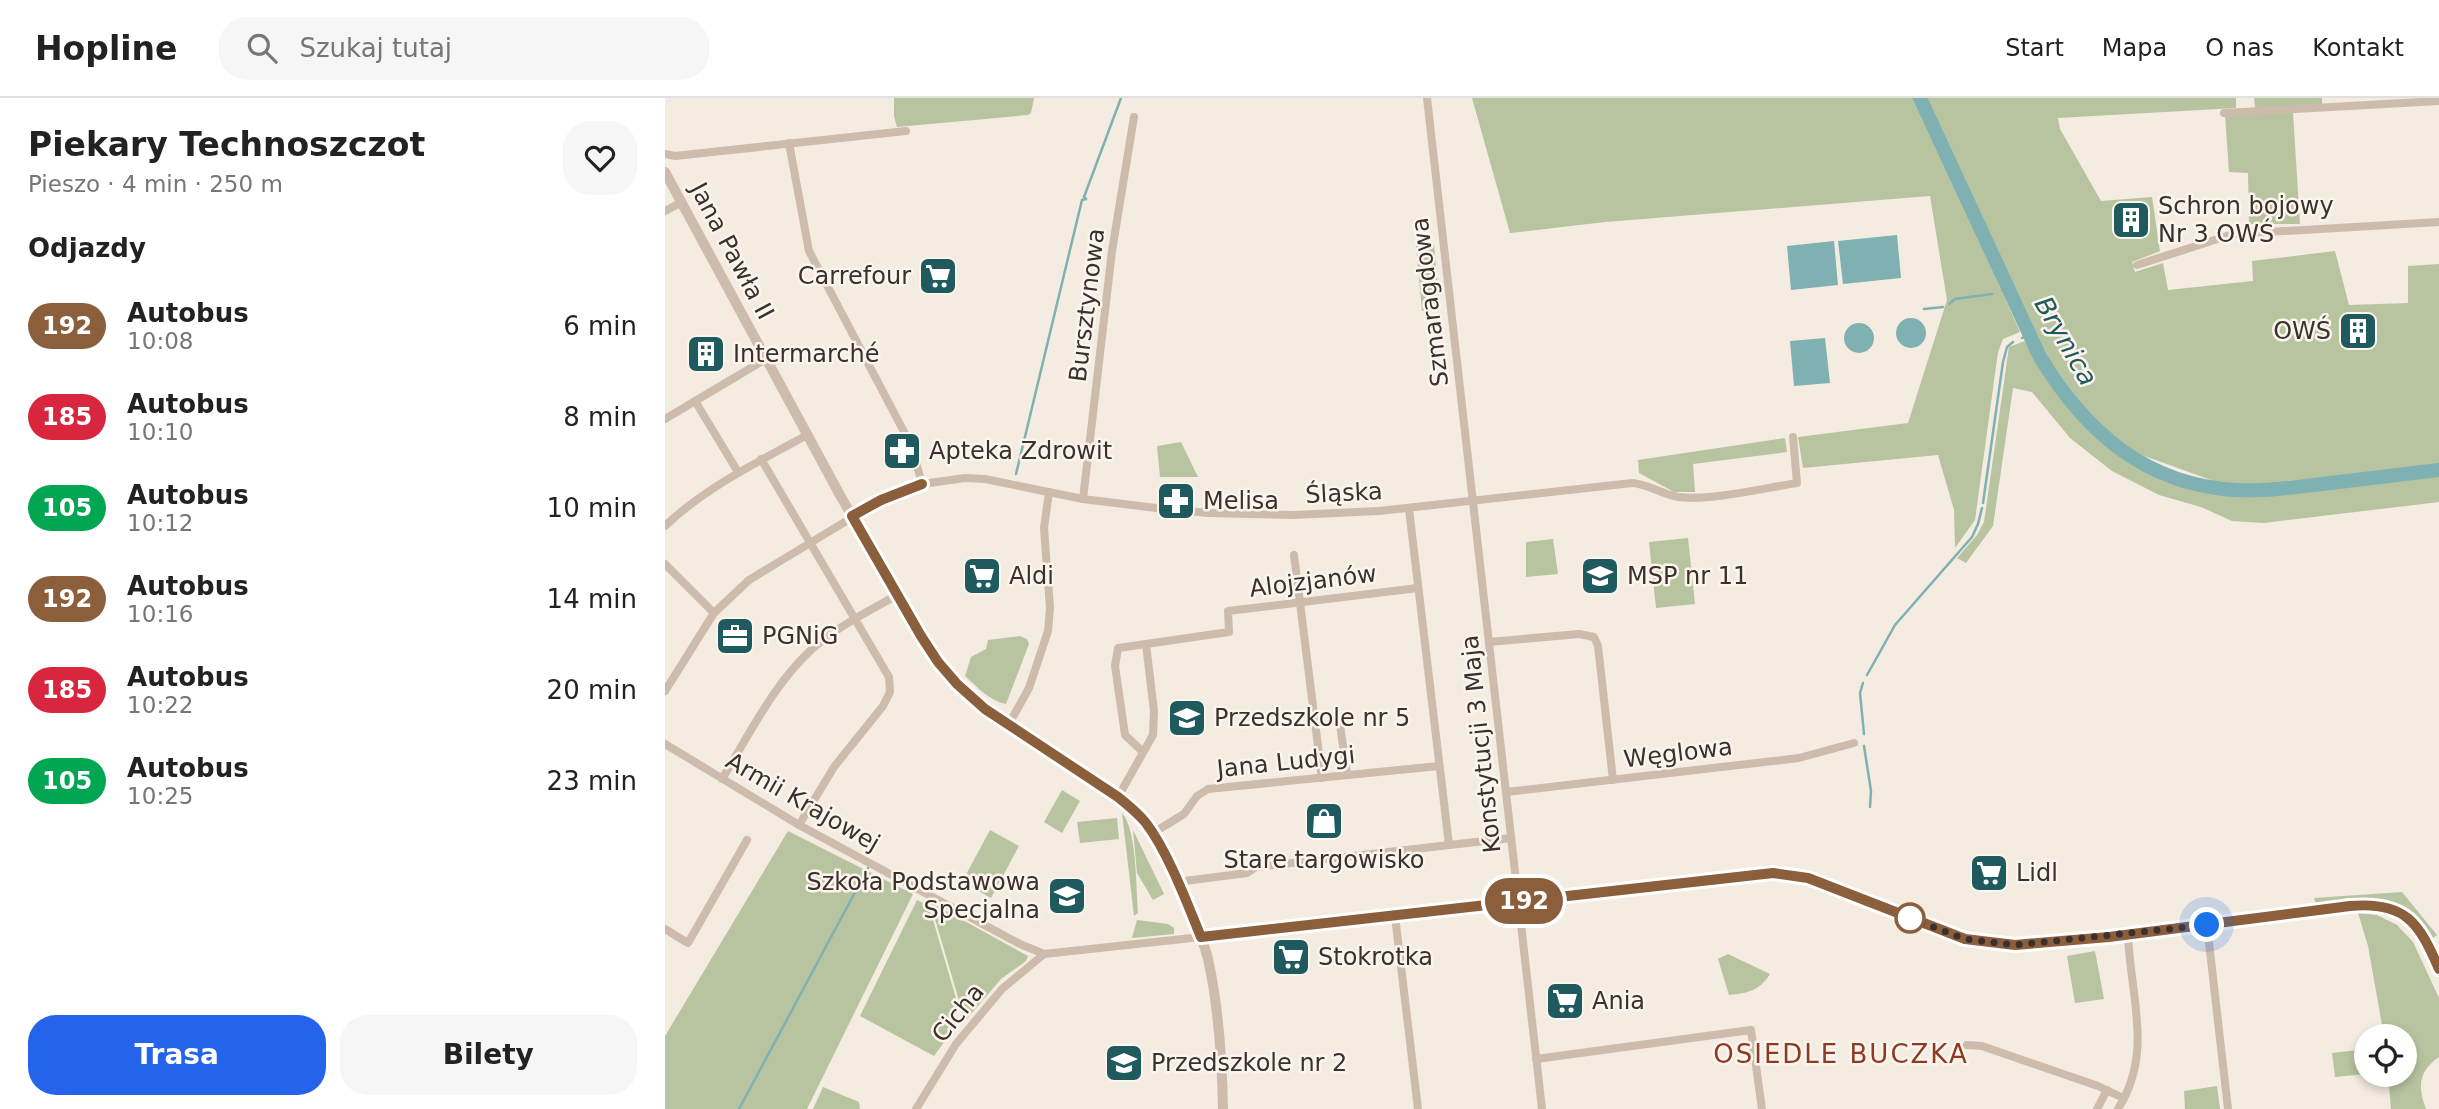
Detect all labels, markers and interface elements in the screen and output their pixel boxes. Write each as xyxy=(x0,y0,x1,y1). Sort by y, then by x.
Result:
search box xyxy=(219,17,709,80)
text: Hopline xyxy=(35,29,177,68)
icon: search xyxy=(243,29,281,67)
text: Szukaj tutaj xyxy=(299,33,452,63)
text: Start xyxy=(2005,34,2064,62)
text: Mapa xyxy=(2102,34,2167,62)
text: O nas xyxy=(2205,34,2274,62)
text: Kontakt xyxy=(2312,34,2404,62)
button: heart xyxy=(563,121,637,195)
text: Piekary Technoszczot xyxy=(28,125,425,164)
text: Pieszo · 4 min · 250 m xyxy=(28,171,283,197)
street label: Jana Pawła II xyxy=(683,176,780,324)
place label: Schron bojowy Nr 3 OWŚ xyxy=(2158,192,2334,248)
building icon: Schron bojowy Nr 3 OWŚ xyxy=(2110,199,2152,241)
street label: Szmaragdowa xyxy=(1406,216,1454,388)
street label: Bursztynowa xyxy=(1064,227,1110,383)
text: Odjazdy xyxy=(28,233,146,263)
supermarket icon: Carrefour xyxy=(917,255,959,297)
place label: Carrefour xyxy=(798,262,911,290)
water label: Brynica xyxy=(2029,291,2103,391)
text: Autobus xyxy=(127,298,249,328)
building icon: OWŚ xyxy=(2337,310,2379,352)
text: 6 min xyxy=(563,311,637,341)
text: 192 xyxy=(42,312,92,340)
place label: OWŚ xyxy=(2273,315,2331,345)
text: 10:08 xyxy=(127,328,193,354)
building icon: Intermarché xyxy=(685,333,727,375)
place label: Intermarché xyxy=(733,340,880,368)
text: Autobus xyxy=(127,389,249,419)
text: 8 min xyxy=(563,402,637,432)
text: 185 xyxy=(42,403,92,431)
text: 10:10 xyxy=(127,419,193,445)
pharmacy icon: Apteka Zdrowit xyxy=(881,430,923,472)
place label: Apteka Zdrowit xyxy=(929,437,1112,465)
street label: Śląska xyxy=(1305,475,1383,509)
text: Autobus xyxy=(127,480,249,510)
pharmacy icon: Melisa xyxy=(1155,480,1197,522)
place label: Melisa xyxy=(1203,487,1279,515)
text: 10 min xyxy=(547,493,637,523)
text: 105 xyxy=(42,494,92,522)
text: 10:12 xyxy=(127,510,193,536)
supermarket icon: Aldi xyxy=(961,555,1003,597)
school or university icon: MSP nr 11 xyxy=(1579,555,1621,597)
street label: Alojzjanów xyxy=(1248,559,1378,603)
place label: Aldi xyxy=(1009,562,1054,590)
place label: MSP nr 11 xyxy=(1627,562,1748,590)
text: Autobus xyxy=(127,571,249,601)
text: 14 min xyxy=(547,584,637,614)
text: 192 xyxy=(42,585,92,613)
text: 10:16 xyxy=(127,601,193,627)
office icon: PGNiG xyxy=(714,615,756,657)
place label: PGNiG xyxy=(762,622,838,650)
street label: Konstytucji 3 Maja xyxy=(1456,634,1506,854)
text: Autobus xyxy=(127,662,249,692)
text: 20 min xyxy=(547,675,637,705)
text: 185 xyxy=(42,676,92,704)
text: 10:22 xyxy=(127,692,193,718)
school or university icon: Przedszkole nr 5 xyxy=(1166,697,1208,739)
place label: Przedszkole nr 5 xyxy=(1214,704,1410,732)
street label: Węglowa xyxy=(1622,732,1734,774)
street label: Jana Ludygi xyxy=(1214,741,1357,783)
street label: Armii Krajowej xyxy=(721,747,885,857)
text: Autobus xyxy=(127,753,249,783)
text: 23 min xyxy=(547,766,637,796)
text: 105 xyxy=(42,767,92,795)
text: 10:25 xyxy=(127,783,193,809)
shop icon: Stare targowisko xyxy=(1303,800,1345,842)
place label: Stare targowisko xyxy=(1223,846,1425,874)
supermarket icon: Lidl xyxy=(1968,852,2010,894)
place label: Lidl xyxy=(2016,859,2058,887)
place label: Szkoła Podstawowa Specjalna xyxy=(806,868,1040,924)
school or university icon: Szkoła Podstawowa Specjalna xyxy=(1046,875,1088,917)
line badge: 192 xyxy=(1484,878,1564,924)
text: 192 xyxy=(1499,887,1549,915)
unlabelled marker xyxy=(1895,903,1925,933)
your location xyxy=(2189,907,2224,942)
supermarket icon: Stokrotka xyxy=(1270,936,1312,978)
place label: Stokrotka xyxy=(1318,943,1433,971)
street label: Cicha xyxy=(926,978,990,1048)
supermarket icon: Ania xyxy=(1544,980,1586,1022)
place label: Ania xyxy=(1592,987,1645,1015)
button: Trasa xyxy=(28,1015,326,1095)
button: Bilety xyxy=(340,1015,637,1095)
map controls xyxy=(2354,1024,2417,1087)
button: locate xyxy=(2354,1024,2417,1087)
district label: OSIEDLE BUCZKA xyxy=(1713,1039,1969,1069)
school or university icon: Przedszkole nr 2 xyxy=(1103,1042,1145,1084)
place label: Przedszkole nr 2 xyxy=(1151,1049,1347,1077)

